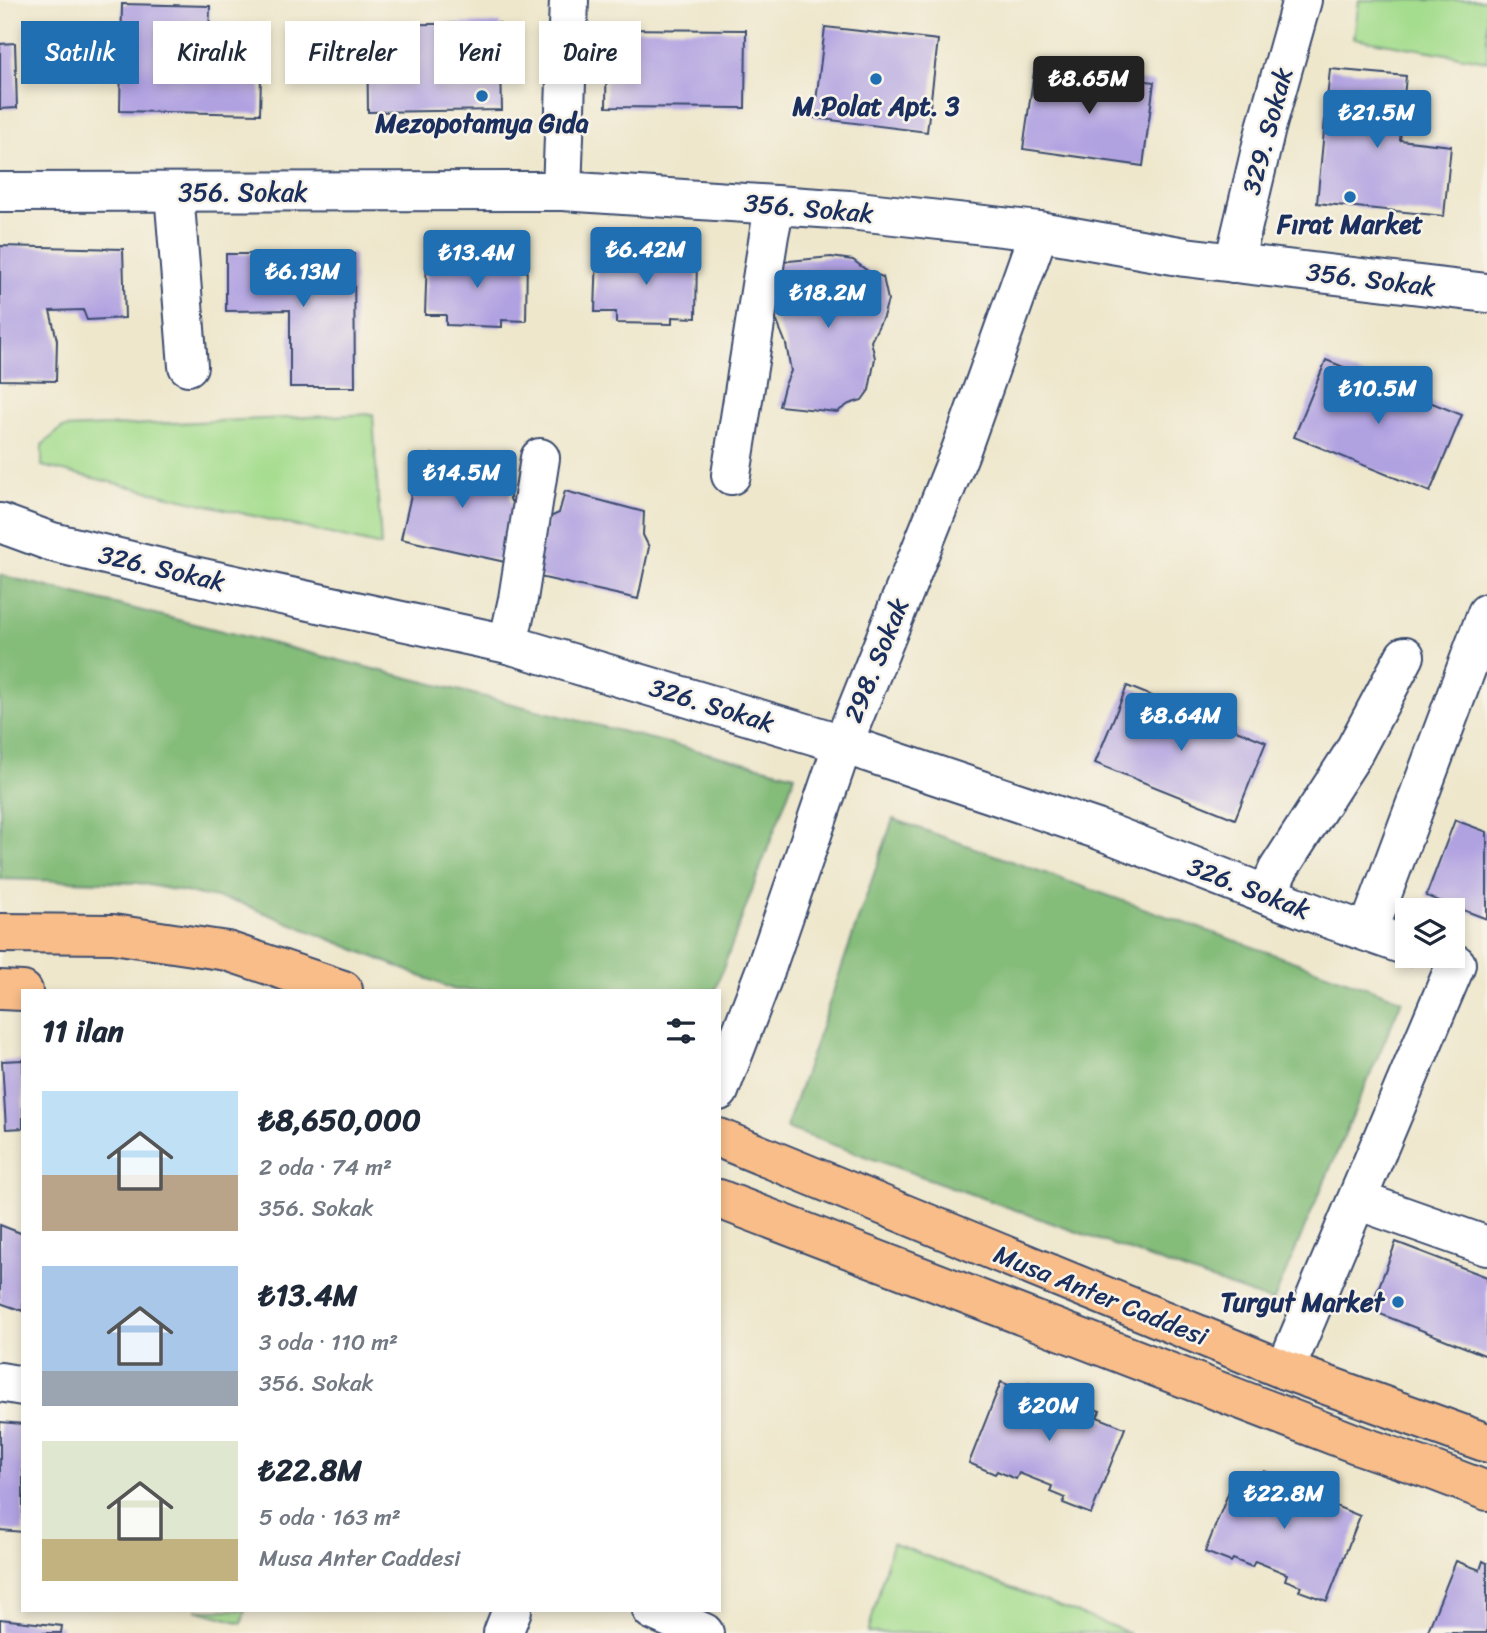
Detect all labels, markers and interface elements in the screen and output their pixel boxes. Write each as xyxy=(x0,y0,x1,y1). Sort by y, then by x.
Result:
chip: Satılık xyxy=(21,21,139,84)
chip: Kiralık xyxy=(153,21,271,84)
chip: Filtreler xyxy=(285,21,420,84)
chip: Yeni xyxy=(434,21,525,84)
chip: Daire xyxy=(539,21,641,84)
pin: ₺8.65M xyxy=(1032,57,1146,116)
text: ₺8.65M xyxy=(1049,58,1129,99)
street label: 329. Sokak xyxy=(1228,62,1306,200)
marker: M.Polat Apt. 3 xyxy=(868,71,884,87)
place label: M.Polat Apt. 3 xyxy=(791,83,960,129)
marker: Mezopotamya Gıda xyxy=(474,88,490,104)
pin: ₺21.5M xyxy=(1320,90,1434,150)
text: ₺21.5M xyxy=(1339,92,1415,133)
place label: Mezopotamya Gıda xyxy=(374,100,589,146)
street label: 356. Sokak xyxy=(178,169,308,215)
street label: 356. Sokak xyxy=(742,179,876,237)
marker: Fırat Market xyxy=(1342,189,1358,205)
place label: Fırat Market xyxy=(1276,201,1424,247)
pin: ₺6.42M xyxy=(589,228,703,287)
text: ₺6.42M xyxy=(606,229,686,270)
pin: ₺13.4M xyxy=(420,230,534,290)
text: ₺13.4M xyxy=(439,232,515,273)
street label: 356. Sokak xyxy=(1304,248,1438,310)
pin: ₺6.13M xyxy=(246,250,360,309)
text: ₺6.13M xyxy=(266,251,340,292)
pin: ₺18.2M xyxy=(771,270,885,330)
text: ₺18.2M xyxy=(790,272,866,313)
pin: ₺10.5M xyxy=(1321,366,1435,426)
text: ₺10.5M xyxy=(1340,368,1416,409)
pin: ₺14.5M xyxy=(405,450,519,510)
text: ₺14.5M xyxy=(424,452,500,493)
street label: 326. Sokak xyxy=(94,531,230,605)
street label: 298. Sokak xyxy=(830,590,922,730)
street label: 326. Sokak xyxy=(644,664,781,746)
pin: ₺8.64M xyxy=(1124,694,1238,753)
text: ₺8.64M xyxy=(1141,695,1221,736)
street label: 326. Sokak xyxy=(1181,843,1318,933)
map controls xyxy=(1395,898,1465,968)
button: layers xyxy=(1395,898,1465,968)
text: 11 ilan xyxy=(42,1004,124,1058)
icon: filters xyxy=(662,1012,700,1050)
text: ₺8,650,000 xyxy=(259,1093,421,1147)
icon: home xyxy=(98,1119,182,1203)
text: 2 oda · 74 m² xyxy=(259,1147,392,1188)
text: 356. Sokak xyxy=(259,1188,374,1229)
street label: Musa Anter Caddesi xyxy=(987,1231,1216,1359)
text: ₺13.4M xyxy=(259,1268,357,1322)
place label: Turgut Market xyxy=(1220,1279,1386,1325)
icon: home xyxy=(98,1294,182,1378)
marker: Turgut Market xyxy=(1390,1294,1406,1310)
text: 3 oda · 110 m² xyxy=(259,1322,398,1363)
text: 356. Sokak xyxy=(259,1363,374,1404)
pin: ₺20M xyxy=(1008,1384,1090,1443)
text: ₺20M xyxy=(1019,1385,1079,1426)
text: ₺22.8M xyxy=(259,1443,362,1497)
icon: home xyxy=(98,1469,182,1553)
pin: ₺22.8M xyxy=(1227,1472,1341,1531)
text: ₺22.8M xyxy=(1245,1473,1323,1514)
text: 5 oda · 163 m² xyxy=(259,1497,401,1538)
text: Musa Anter Caddesi xyxy=(259,1538,460,1579)

